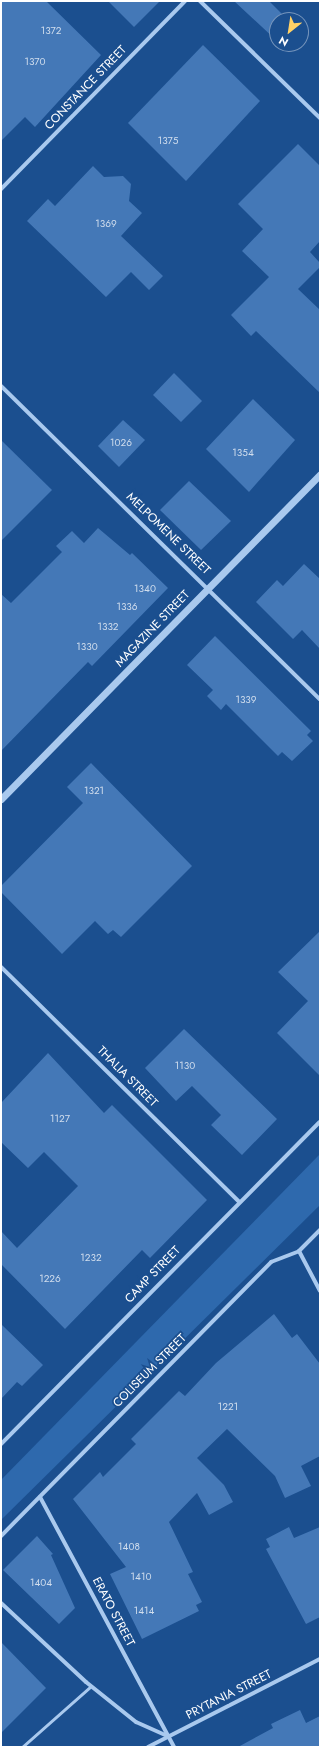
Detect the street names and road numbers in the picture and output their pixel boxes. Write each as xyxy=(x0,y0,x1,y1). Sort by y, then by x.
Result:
street label: CONSTANCE STREET xyxy=(42,43,130,133)
street label: MELPOMENE STREET xyxy=(123,490,213,578)
street label: MAGAZINE STREET xyxy=(113,588,193,670)
street label: THALIA STREET xyxy=(94,1044,160,1110)
street label: CAMP STREET xyxy=(122,1244,184,1306)
street label: COLISEUM STREET xyxy=(110,1331,190,1411)
street label: ERATO STREET xyxy=(89,1575,137,1649)
street label: PRYTANIA STREET xyxy=(184,1667,274,1723)

